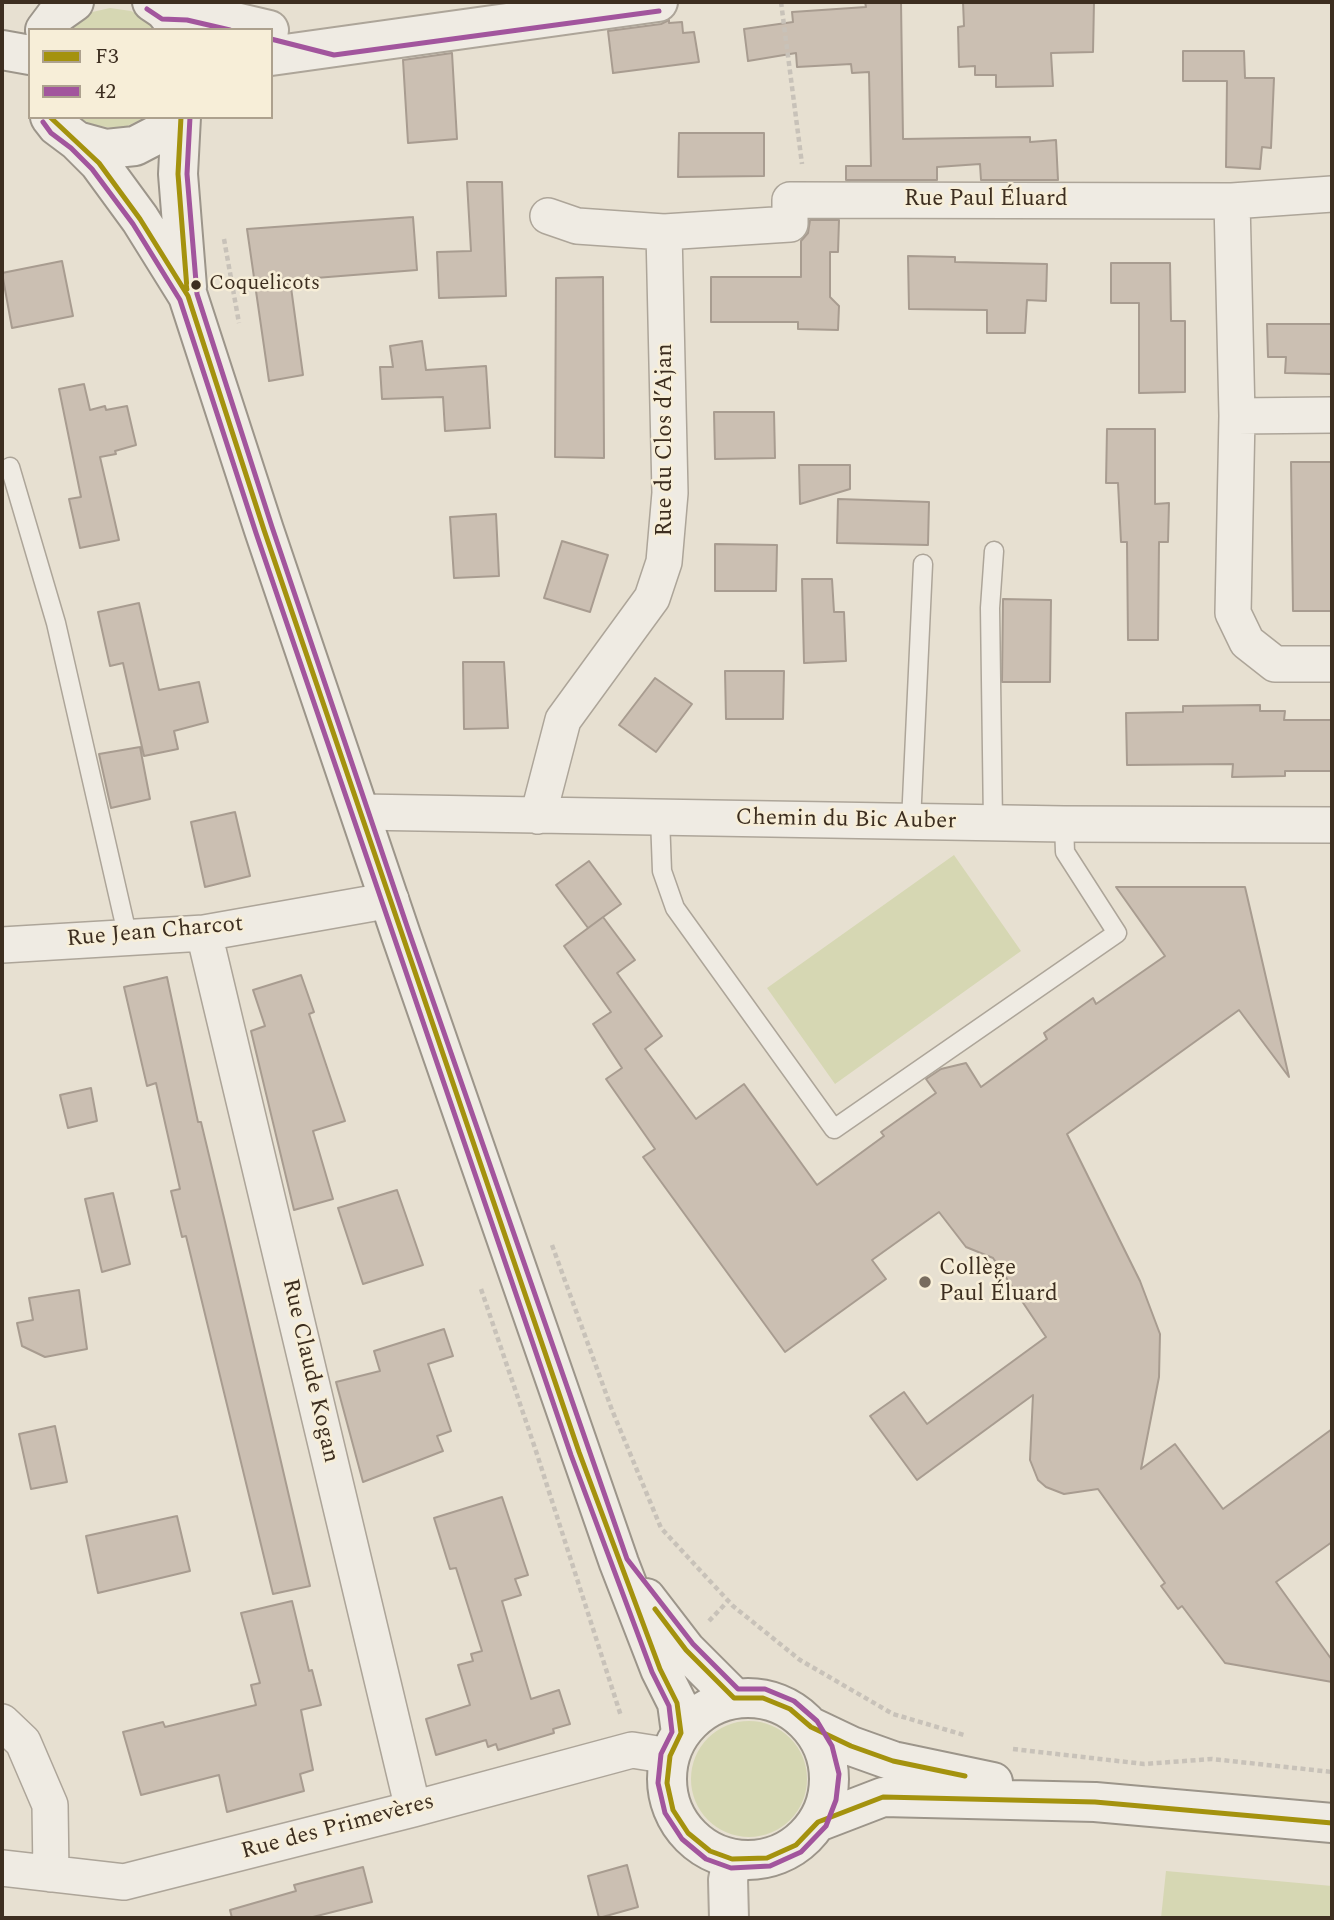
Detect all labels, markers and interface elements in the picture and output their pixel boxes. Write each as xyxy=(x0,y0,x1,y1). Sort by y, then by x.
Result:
legend xyxy=(28,28,273,119)
text: F3 xyxy=(95,41,118,73)
text: 42 xyxy=(95,76,116,108)
street label: Rue Paul Éluard xyxy=(904,186,1068,214)
place label: Coquelicots xyxy=(209,272,320,298)
marker: Coquelicots xyxy=(189,278,203,292)
street label: Rue du Clos d’Ajan xyxy=(652,343,680,537)
street label: Chemin du Bic Auber xyxy=(735,805,957,837)
street label: Rue Jean Charcot xyxy=(66,912,244,954)
place label: Collège Paul Éluard xyxy=(939,1255,1058,1309)
marker: Collège Paul Éluard xyxy=(917,1274,933,1290)
street label: Rue Claude Kogan xyxy=(274,1276,344,1466)
street label: Rue des Primevères xyxy=(238,1789,438,1867)

